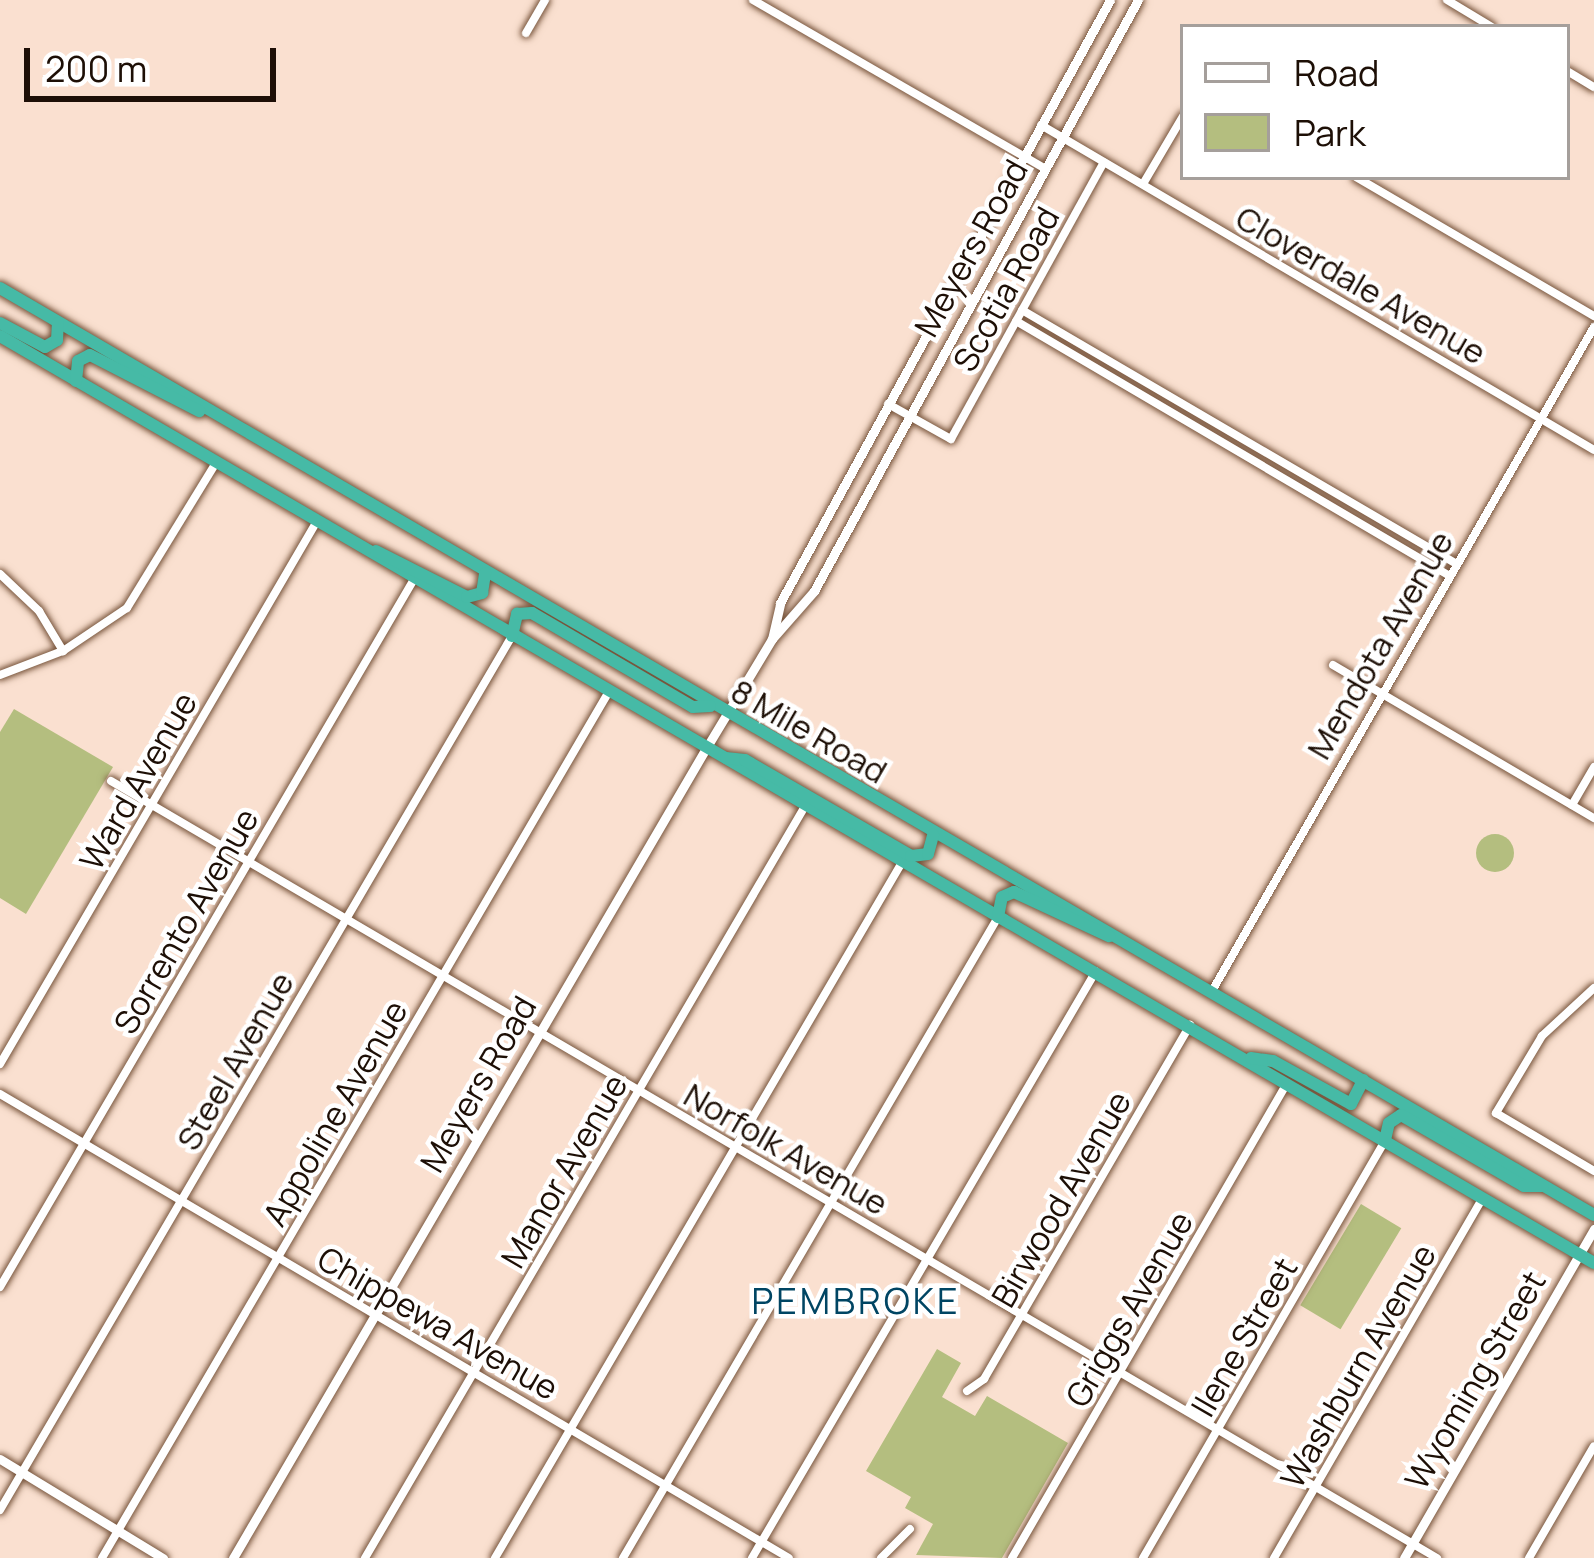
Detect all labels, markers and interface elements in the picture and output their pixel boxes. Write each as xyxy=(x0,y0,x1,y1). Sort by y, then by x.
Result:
scale bar xyxy=(30,24,282,98)
legend xyxy=(1180,24,1570,180)
text: 200 m xyxy=(45,44,147,93)
text: Road xyxy=(1294,48,1379,97)
text: Park xyxy=(1294,108,1366,157)
street label: Meyers Road xyxy=(906,153,1036,343)
street label: Cloverdale Avenue xyxy=(1229,197,1493,373)
street label: Scotia Road xyxy=(945,200,1067,378)
street label: Mendota Avenue xyxy=(1299,524,1461,766)
street label: 8 Mile Road xyxy=(724,671,894,791)
street label: Ward Avenue xyxy=(71,685,205,877)
street label: Sorrento Avenue xyxy=(106,801,266,1041)
street label: Steel Avenue xyxy=(168,965,302,1157)
street label: Meyers Road xyxy=(412,989,544,1179)
street label: Appoline Avenue xyxy=(255,993,415,1233)
street label: Manor Avenue xyxy=(493,1067,635,1275)
street label: Norfolk Avenue xyxy=(677,1075,895,1223)
street label: Birwood Avenue xyxy=(983,1084,1139,1314)
street label: Griggs Avenue xyxy=(1057,1204,1201,1414)
street label: Washburn Avenue xyxy=(1272,1237,1444,1495)
street label: Chippewa Avenue xyxy=(311,1238,565,1408)
street label: Ilene Street xyxy=(1183,1251,1305,1423)
street label: Wyoming Street xyxy=(1396,1264,1554,1496)
district label: PEMBROKE xyxy=(751,1279,961,1323)

